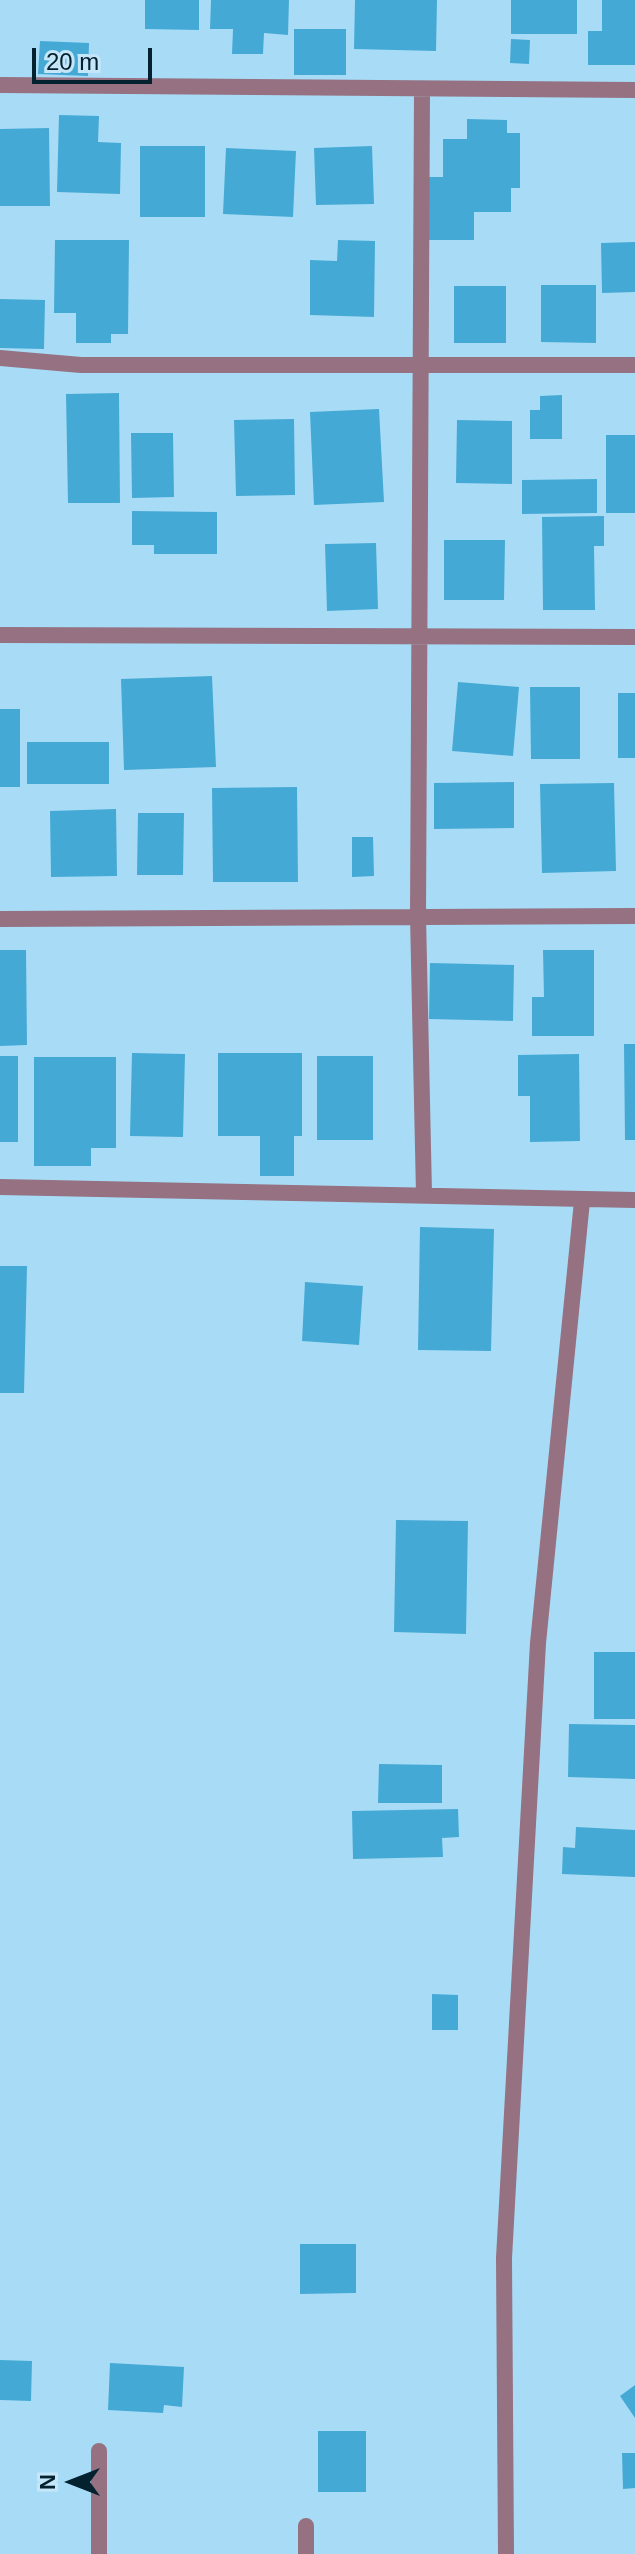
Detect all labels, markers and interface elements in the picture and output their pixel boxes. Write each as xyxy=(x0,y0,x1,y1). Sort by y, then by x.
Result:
scale bar xyxy=(36,32,156,82)
text: 20 m xyxy=(46,48,99,75)
north arrow xyxy=(32,2442,112,2522)
text: N xyxy=(35,2474,60,2490)

